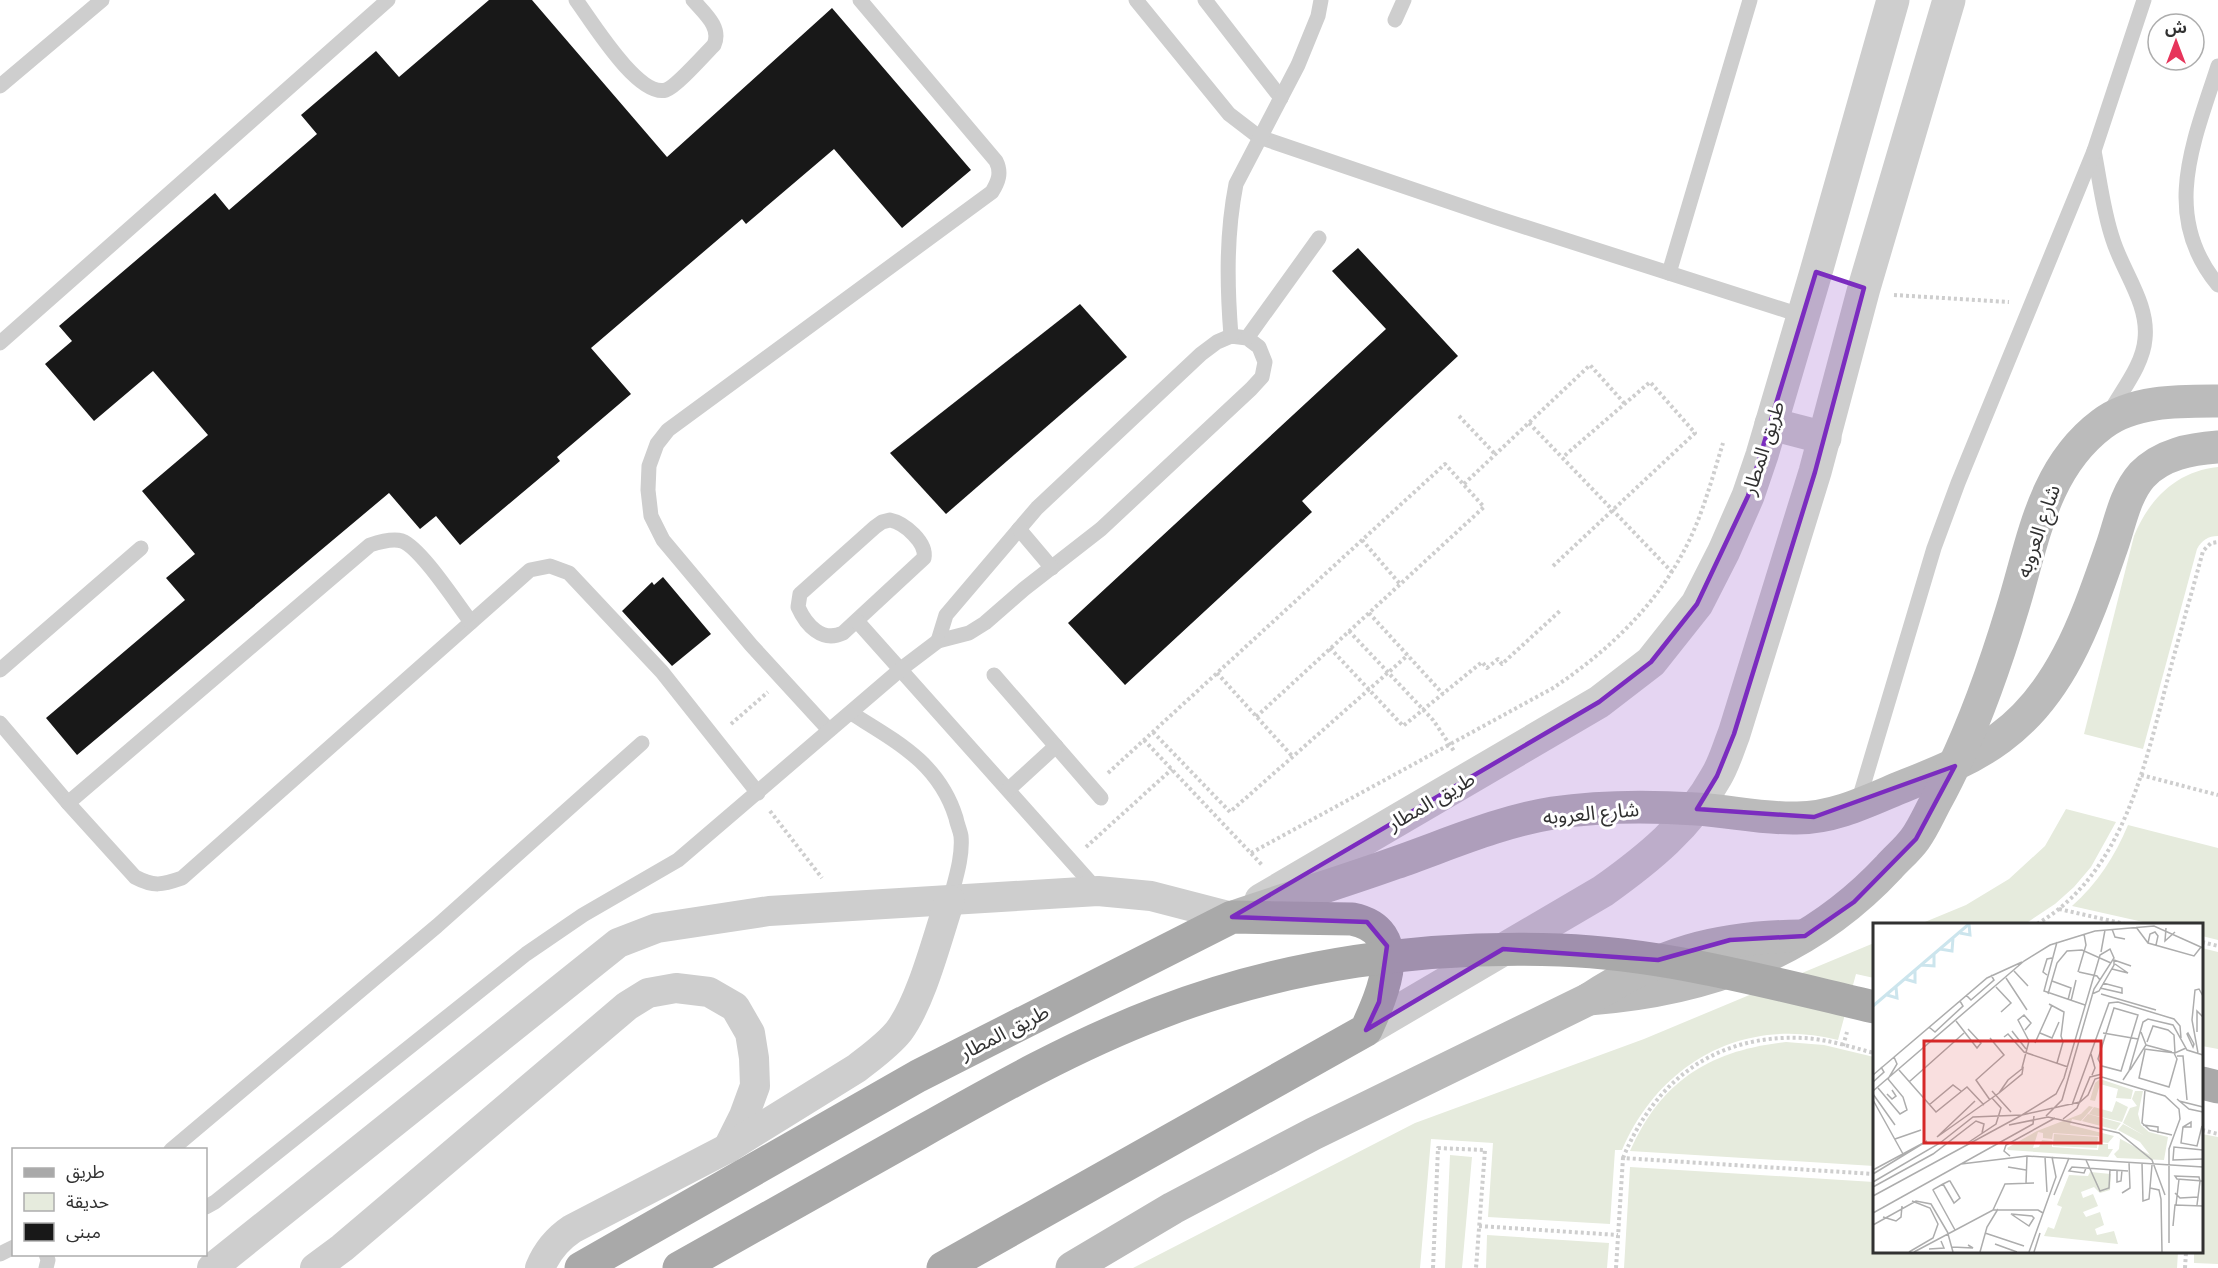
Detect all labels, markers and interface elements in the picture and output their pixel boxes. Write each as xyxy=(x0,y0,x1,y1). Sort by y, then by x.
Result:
north arrow xyxy=(2146,12,2206,72)
text: ش xyxy=(2165,18,2187,37)
street label: طريق المطار xyxy=(1736,398,1790,499)
street label: شارع العروبه xyxy=(2011,481,2068,582)
street label: طريق المطار xyxy=(1382,766,1480,837)
street label: شارع العروبه xyxy=(1542,797,1640,832)
inset map xyxy=(1873,923,2203,1253)
street label: طريق المطار xyxy=(954,999,1053,1066)
legend xyxy=(12,1148,207,1256)
text: طريق xyxy=(66,1161,105,1183)
text: حديقة xyxy=(66,1191,109,1213)
text: مبنى xyxy=(66,1221,101,1243)

